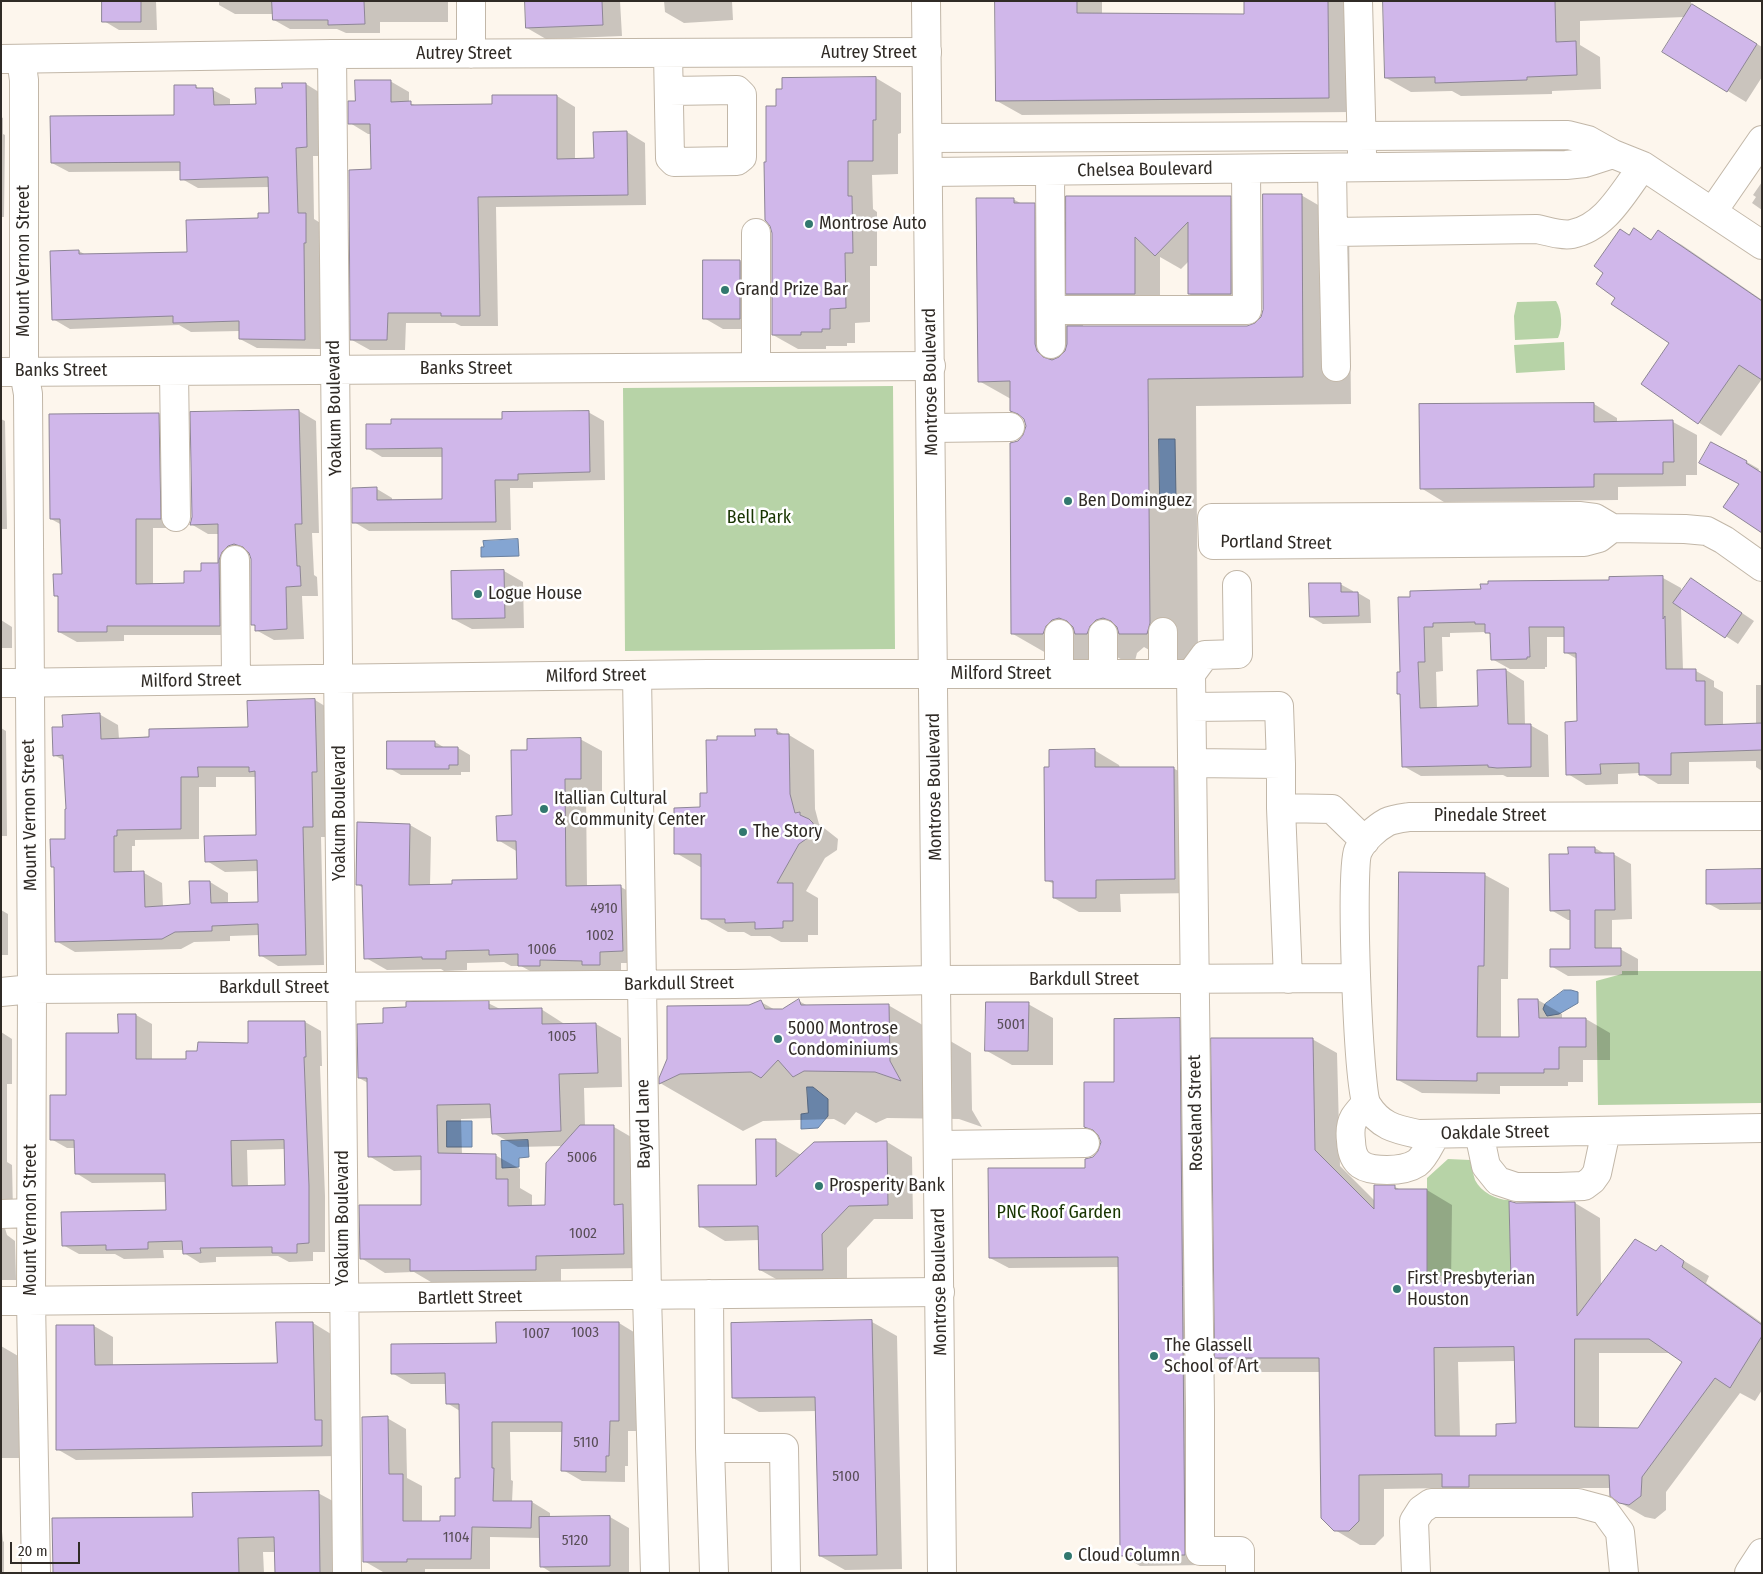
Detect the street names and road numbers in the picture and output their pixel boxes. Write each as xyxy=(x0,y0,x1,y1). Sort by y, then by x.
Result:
street label: Autrey Street xyxy=(821,42,917,64)
street label: Autrey Street xyxy=(416,43,512,65)
street label: Chelsea Boulevard xyxy=(1077,158,1213,182)
street label: Mount Vernon Street xyxy=(13,185,35,337)
street label: Montrose Boulevard xyxy=(919,308,943,456)
street label: Yoakum Boulevard xyxy=(323,340,347,476)
street label: Banks Street xyxy=(420,358,512,380)
street label: Banks Street xyxy=(15,360,107,382)
street label: Portland Street xyxy=(1220,531,1332,555)
street label: Milford Street xyxy=(951,663,1051,685)
street label: Milford Street xyxy=(545,664,647,688)
street label: Milford Street xyxy=(140,669,242,693)
street label: Montrose Boulevard xyxy=(923,713,947,861)
street label: Mount Vernon Street xyxy=(18,739,42,891)
street label: Yoakum Boulevard xyxy=(329,745,351,881)
street label: Pinedale Street xyxy=(1434,805,1546,827)
street label: Barkdull Street xyxy=(1029,969,1139,991)
street label: Barkdull Street xyxy=(624,972,734,996)
street label: Barkdull Street xyxy=(219,977,329,999)
street label: Roseland Street xyxy=(1184,1054,1208,1172)
street label: Bayard Lane xyxy=(632,1079,656,1169)
street label: Oakdale Street xyxy=(1441,1121,1549,1145)
street label: Mount Vernon Street xyxy=(20,1144,42,1296)
street label: Yoakum Boulevard xyxy=(332,1150,354,1286)
street label: Montrose Boulevard xyxy=(928,1208,952,1356)
street label: Bartlett Street xyxy=(418,1286,522,1310)

